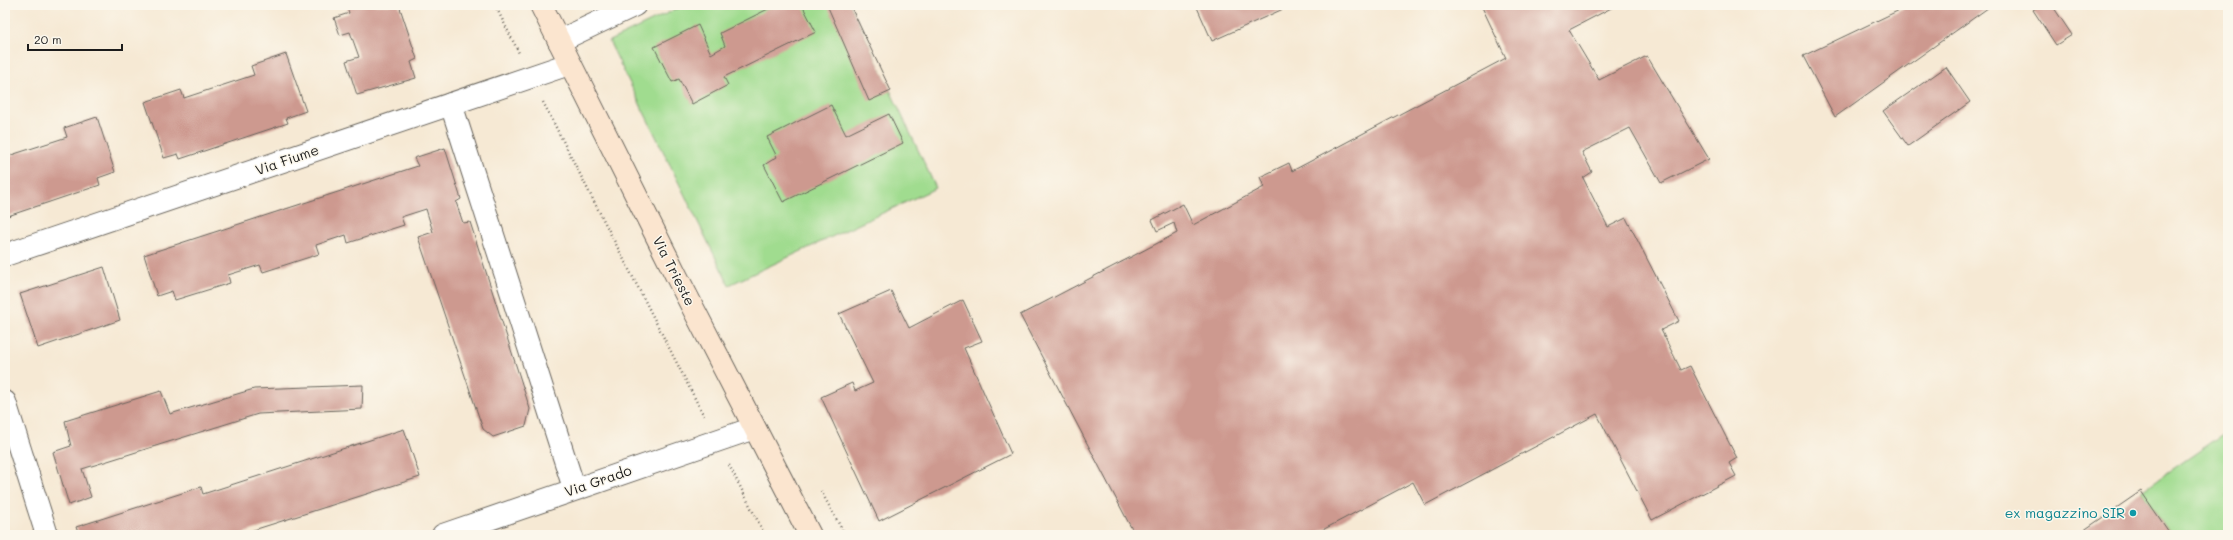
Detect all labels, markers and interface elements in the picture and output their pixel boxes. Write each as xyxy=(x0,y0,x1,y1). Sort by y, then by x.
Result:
scale bar xyxy=(28,26,122,52)
text: 20 m xyxy=(34,31,62,47)
street label: Via Fiume xyxy=(252,140,321,179)
street label: Via Trieste xyxy=(649,233,700,309)
street label: Via Grado xyxy=(562,460,634,501)
place label: ex magazzino SIR xyxy=(2005,503,2125,522)
marker: ex magazzino SIR xyxy=(2128,508,2138,518)

